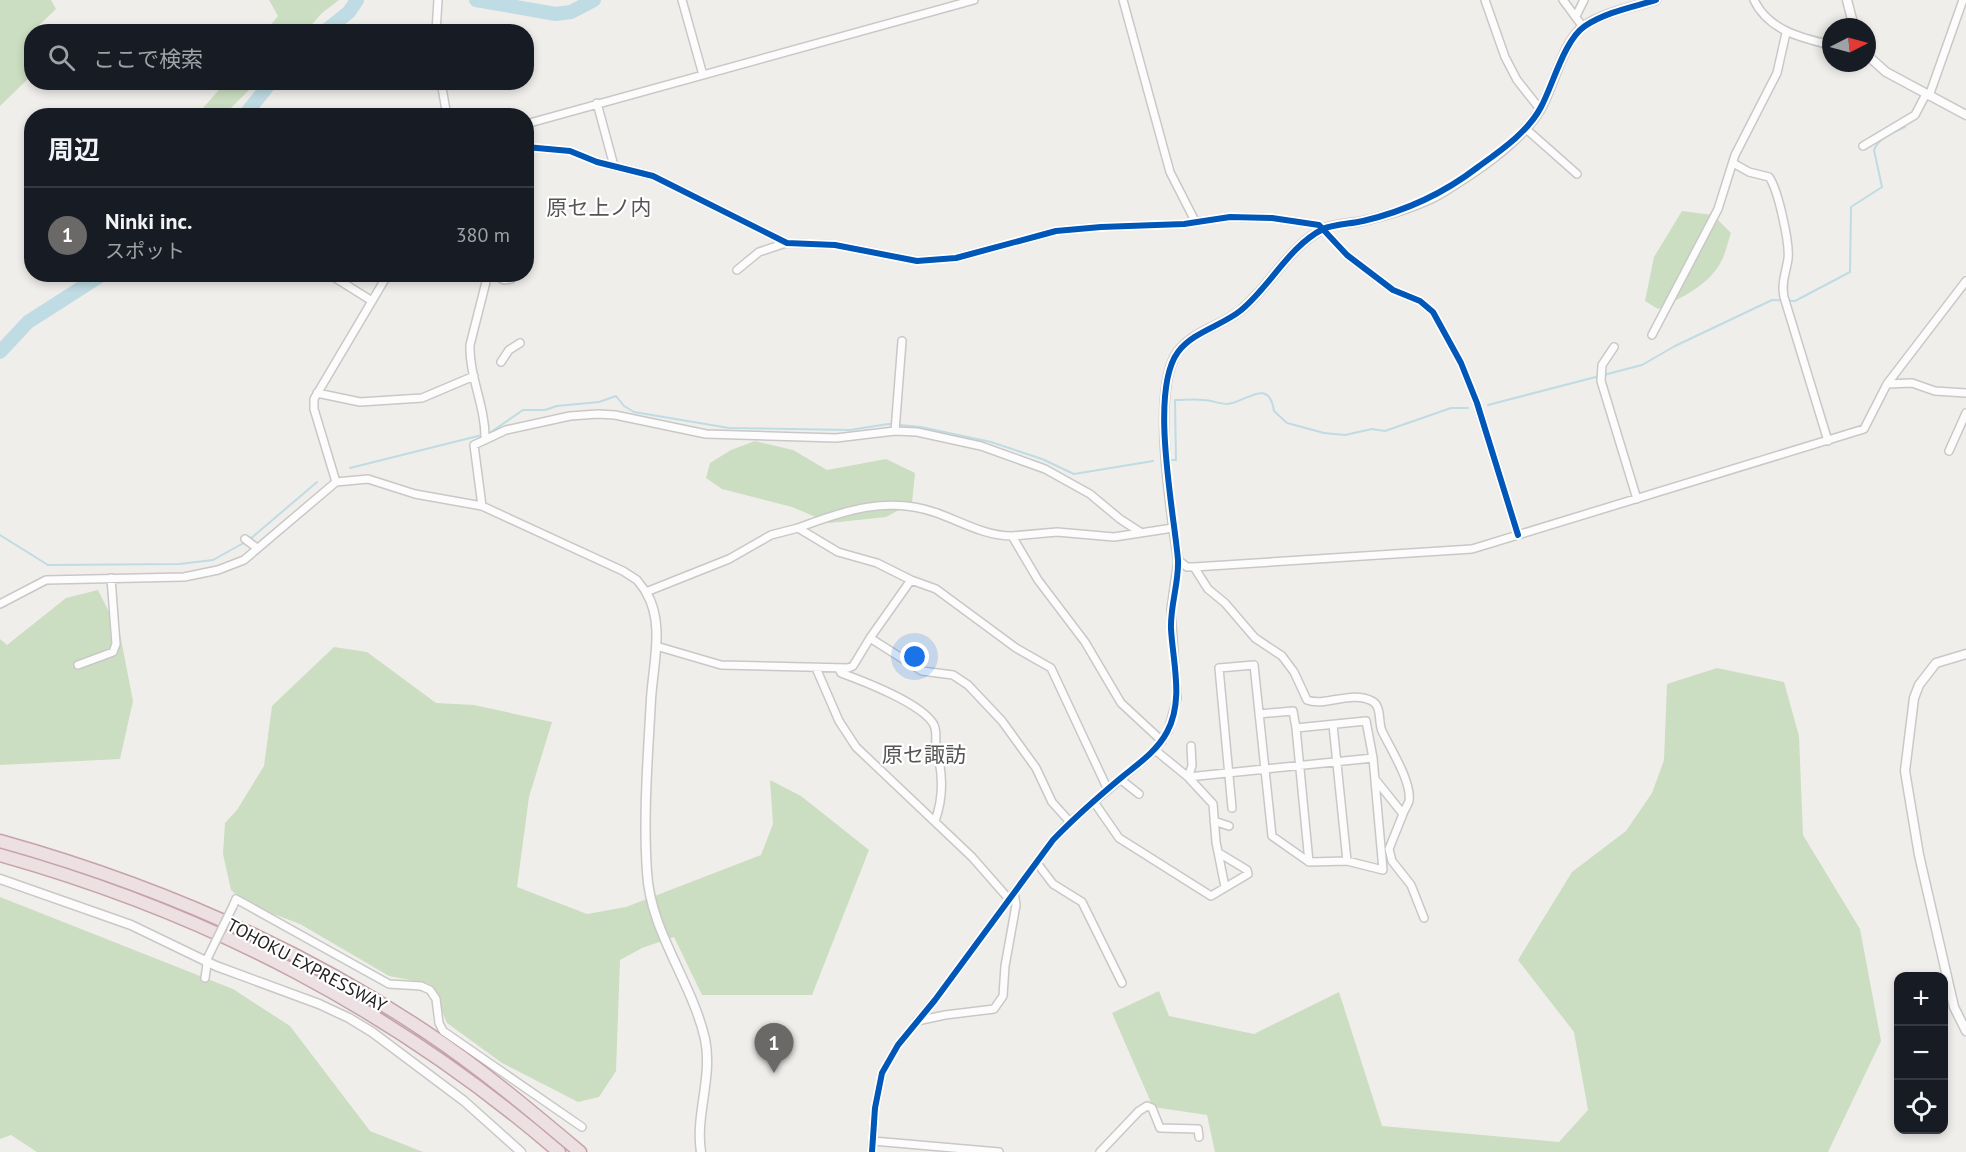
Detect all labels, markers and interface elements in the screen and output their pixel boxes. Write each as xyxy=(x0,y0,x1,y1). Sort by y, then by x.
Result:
north arrow xyxy=(1822,18,1876,72)
search box xyxy=(24,24,534,90)
icon: search xyxy=(45,41,78,74)
text: ここで検索 xyxy=(93,45,203,73)
text: 周辺 xyxy=(48,133,100,166)
district label: 原セ上ノ内 xyxy=(547,194,652,221)
text: Ninki inc. xyxy=(105,207,193,235)
text: 1 xyxy=(62,222,73,248)
text: 380 m xyxy=(456,222,510,248)
text: スポット xyxy=(105,238,185,264)
your location xyxy=(900,642,929,671)
district label: 原セ諏訪 xyxy=(882,741,966,768)
street label: TOHOKU EXPRESSWAY xyxy=(223,913,391,1017)
map controls xyxy=(1894,972,1948,1134)
button: + xyxy=(1894,972,1948,1026)
pin: 1 xyxy=(754,1024,794,1073)
button: − xyxy=(1894,1026,1948,1080)
button: locate xyxy=(1894,1080,1948,1134)

